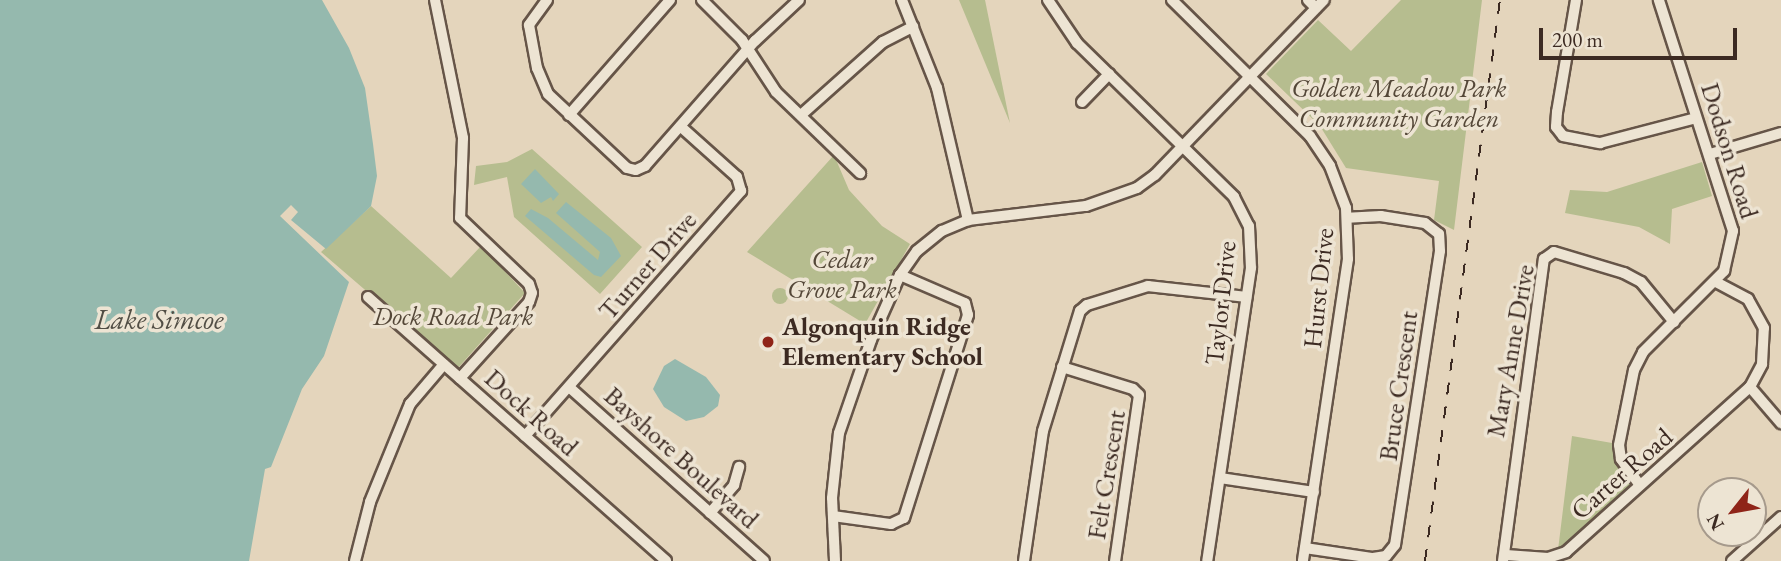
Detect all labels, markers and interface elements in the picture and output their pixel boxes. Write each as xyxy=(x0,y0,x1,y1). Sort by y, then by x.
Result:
scale bar xyxy=(1543,14,1741,58)
text: 200 m xyxy=(1552,26,1603,53)
park label: Golden Meadow Park Community Garden xyxy=(1291,73,1507,134)
street label: Dodson Road xyxy=(1694,79,1764,223)
street label: Turner Drive xyxy=(593,206,703,326)
street label: Hurst Drive xyxy=(1297,226,1341,350)
street label: Taylor Drive xyxy=(1199,239,1243,367)
park label: Cedar Grove Park xyxy=(787,244,897,306)
street label: Mary Anne Drive xyxy=(1480,262,1542,440)
park label: Dock Road Park xyxy=(373,301,533,333)
water label: Lake Simcoe xyxy=(95,302,223,336)
street label: Bruce Crescent xyxy=(1373,309,1425,463)
place label: Algonquin Ridge Elementary School xyxy=(782,311,983,372)
marker: Algonquin Ridge Elementary School xyxy=(760,334,776,350)
street label: Dock Road xyxy=(478,363,584,463)
street label: Bayshore Boulevard xyxy=(597,381,765,535)
street label: Felt Crescent xyxy=(1081,408,1133,542)
street label: Carter Road xyxy=(1565,422,1679,526)
north arrow xyxy=(1697,477,1767,547)
text: N xyxy=(1701,509,1730,535)

